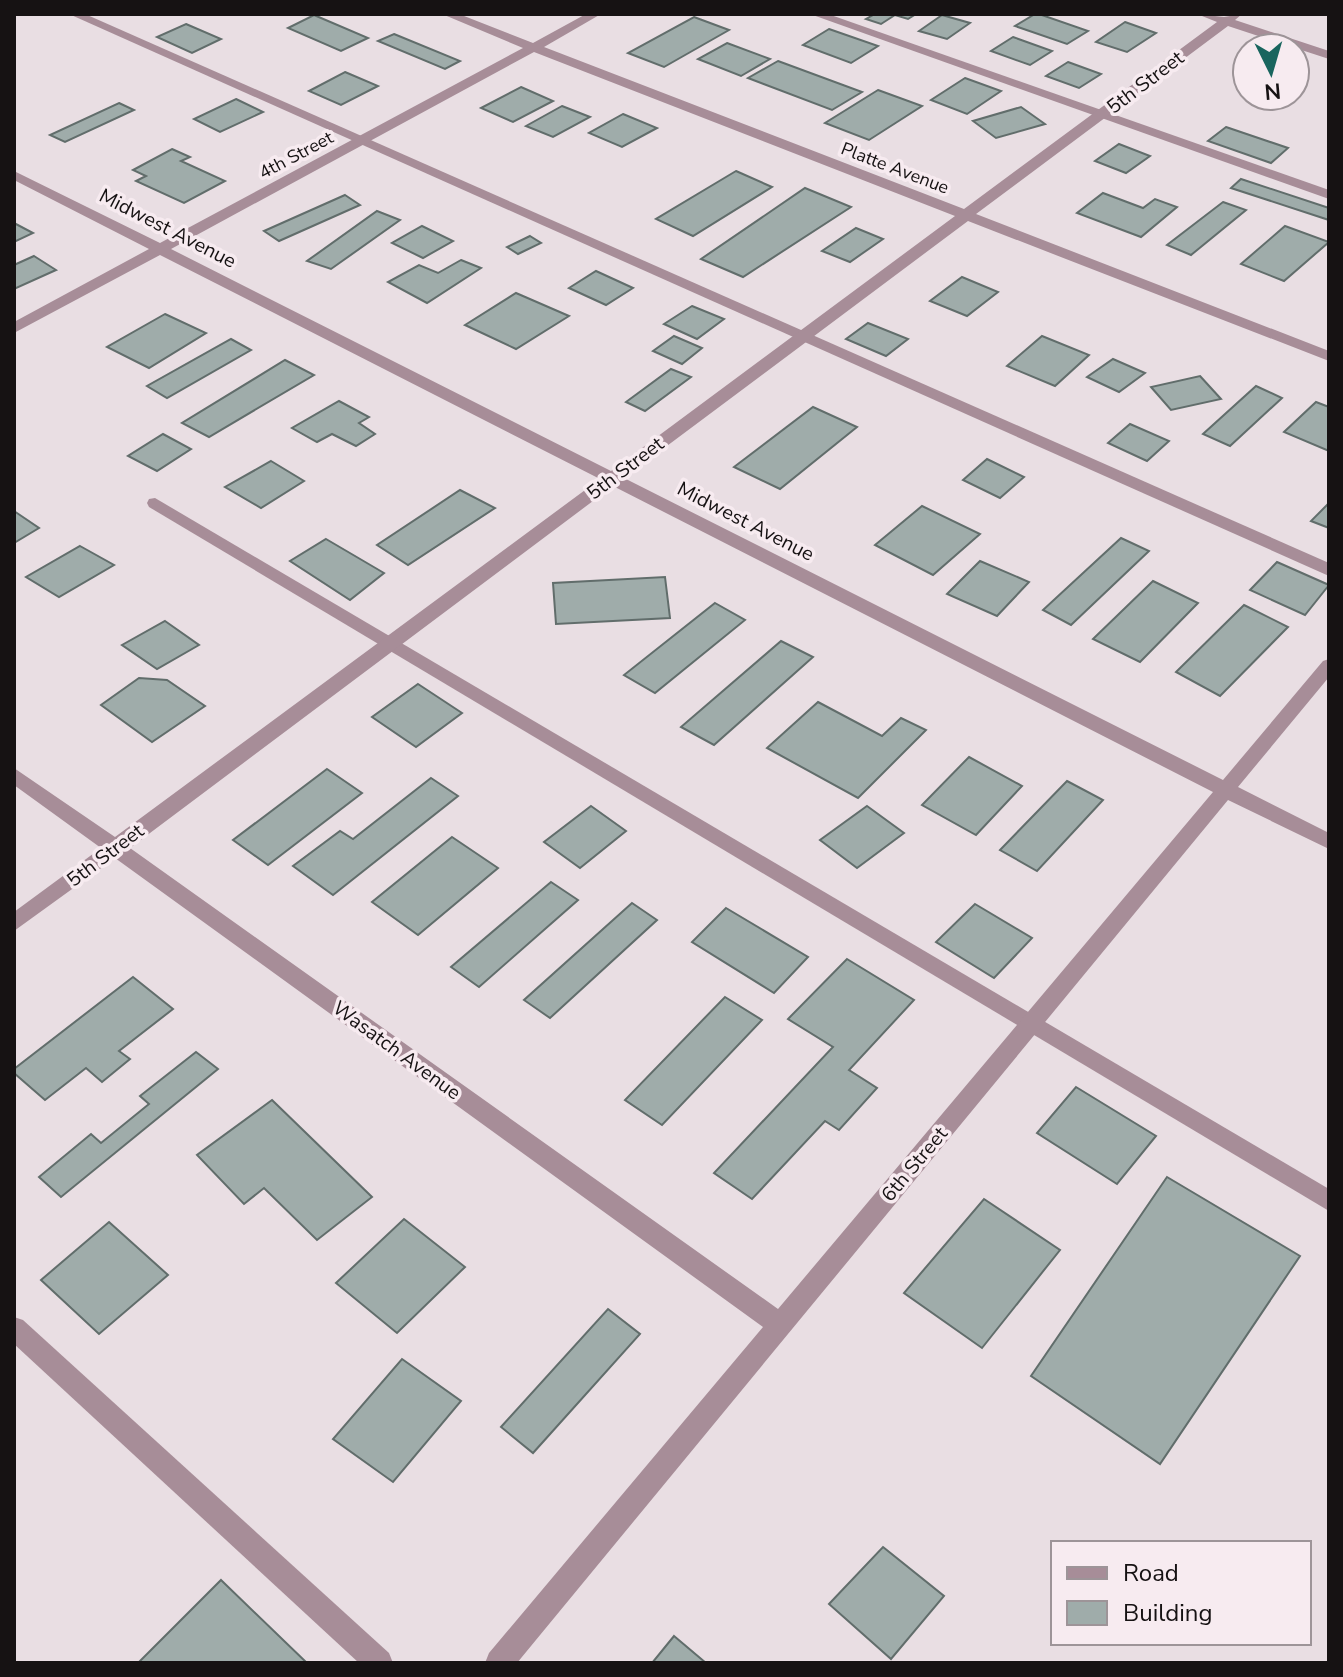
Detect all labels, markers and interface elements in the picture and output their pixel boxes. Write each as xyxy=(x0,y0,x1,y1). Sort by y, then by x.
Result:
north arrow xyxy=(1231,32,1311,112)
street label: 5th Street xyxy=(1101,44,1190,120)
text: N xyxy=(1263,75,1282,107)
street label: 4th Street xyxy=(255,125,338,185)
street label: Platte Avenue xyxy=(837,136,953,200)
street label: Midwest Avenue xyxy=(95,182,241,275)
street label: 5th Street xyxy=(581,430,670,506)
street label: Midwest Avenue xyxy=(673,475,819,568)
street label: 5th Street xyxy=(61,817,150,893)
street label: Wasatch Avenue xyxy=(327,995,466,1106)
street label: 6th Street xyxy=(875,1120,954,1208)
legend xyxy=(1051,1541,1311,1645)
text: Road xyxy=(1123,1557,1179,1589)
text: Building xyxy=(1123,1597,1213,1629)

